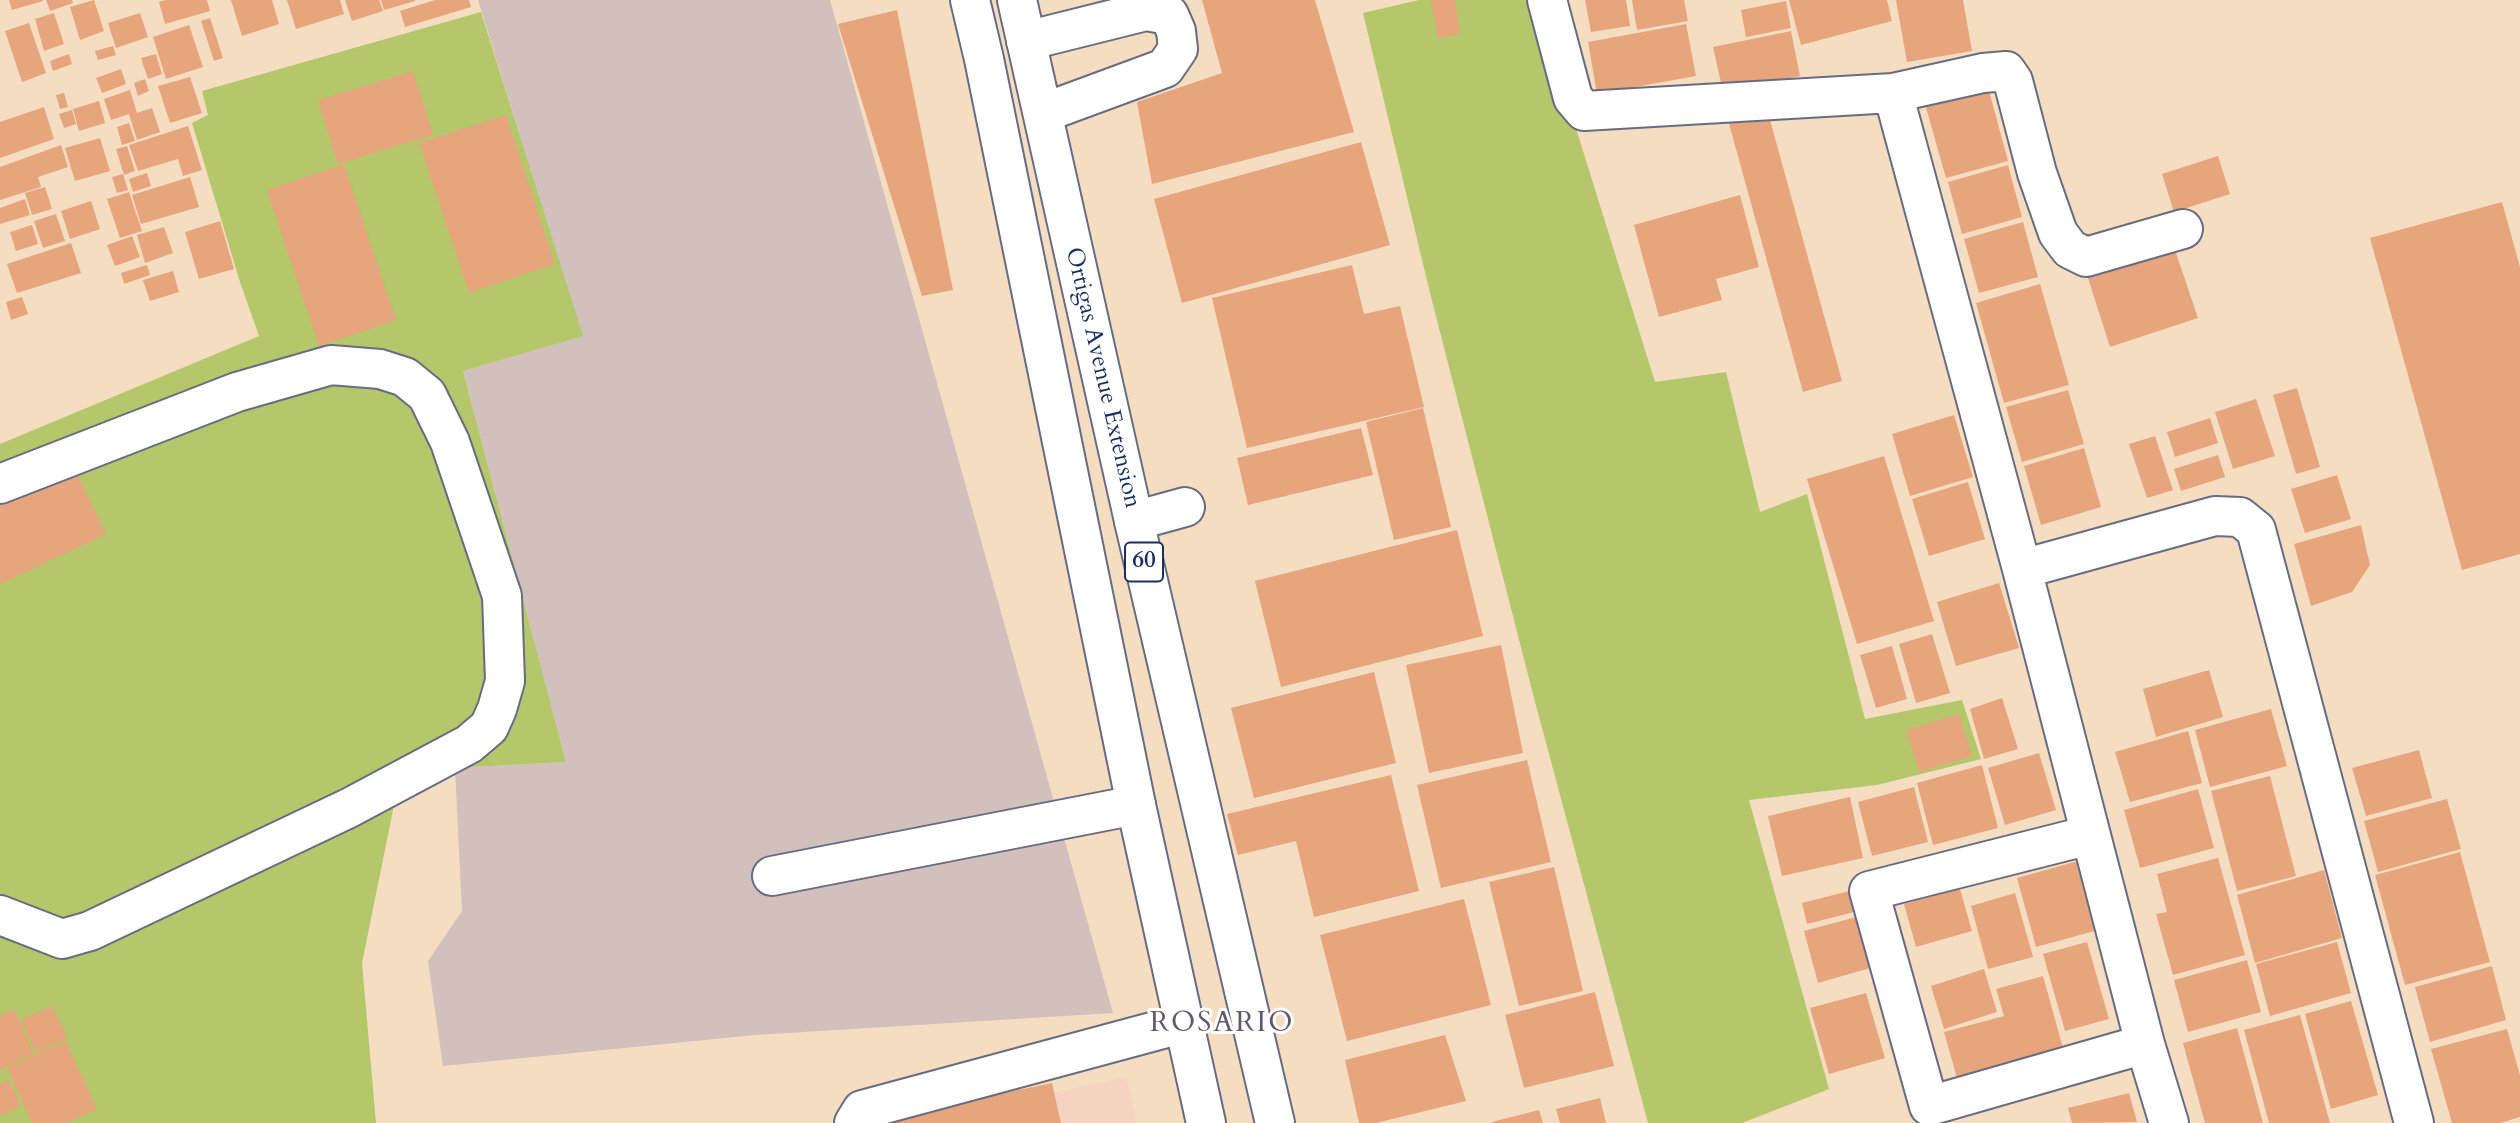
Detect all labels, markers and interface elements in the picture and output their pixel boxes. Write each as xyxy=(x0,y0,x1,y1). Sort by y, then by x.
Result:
street label: Ortigas Avenue Extension xyxy=(1058,245,1146,511)
road number: 60 xyxy=(1125,542,1163,582)
district label: ROSARIO xyxy=(1151,1008,1293,1042)

